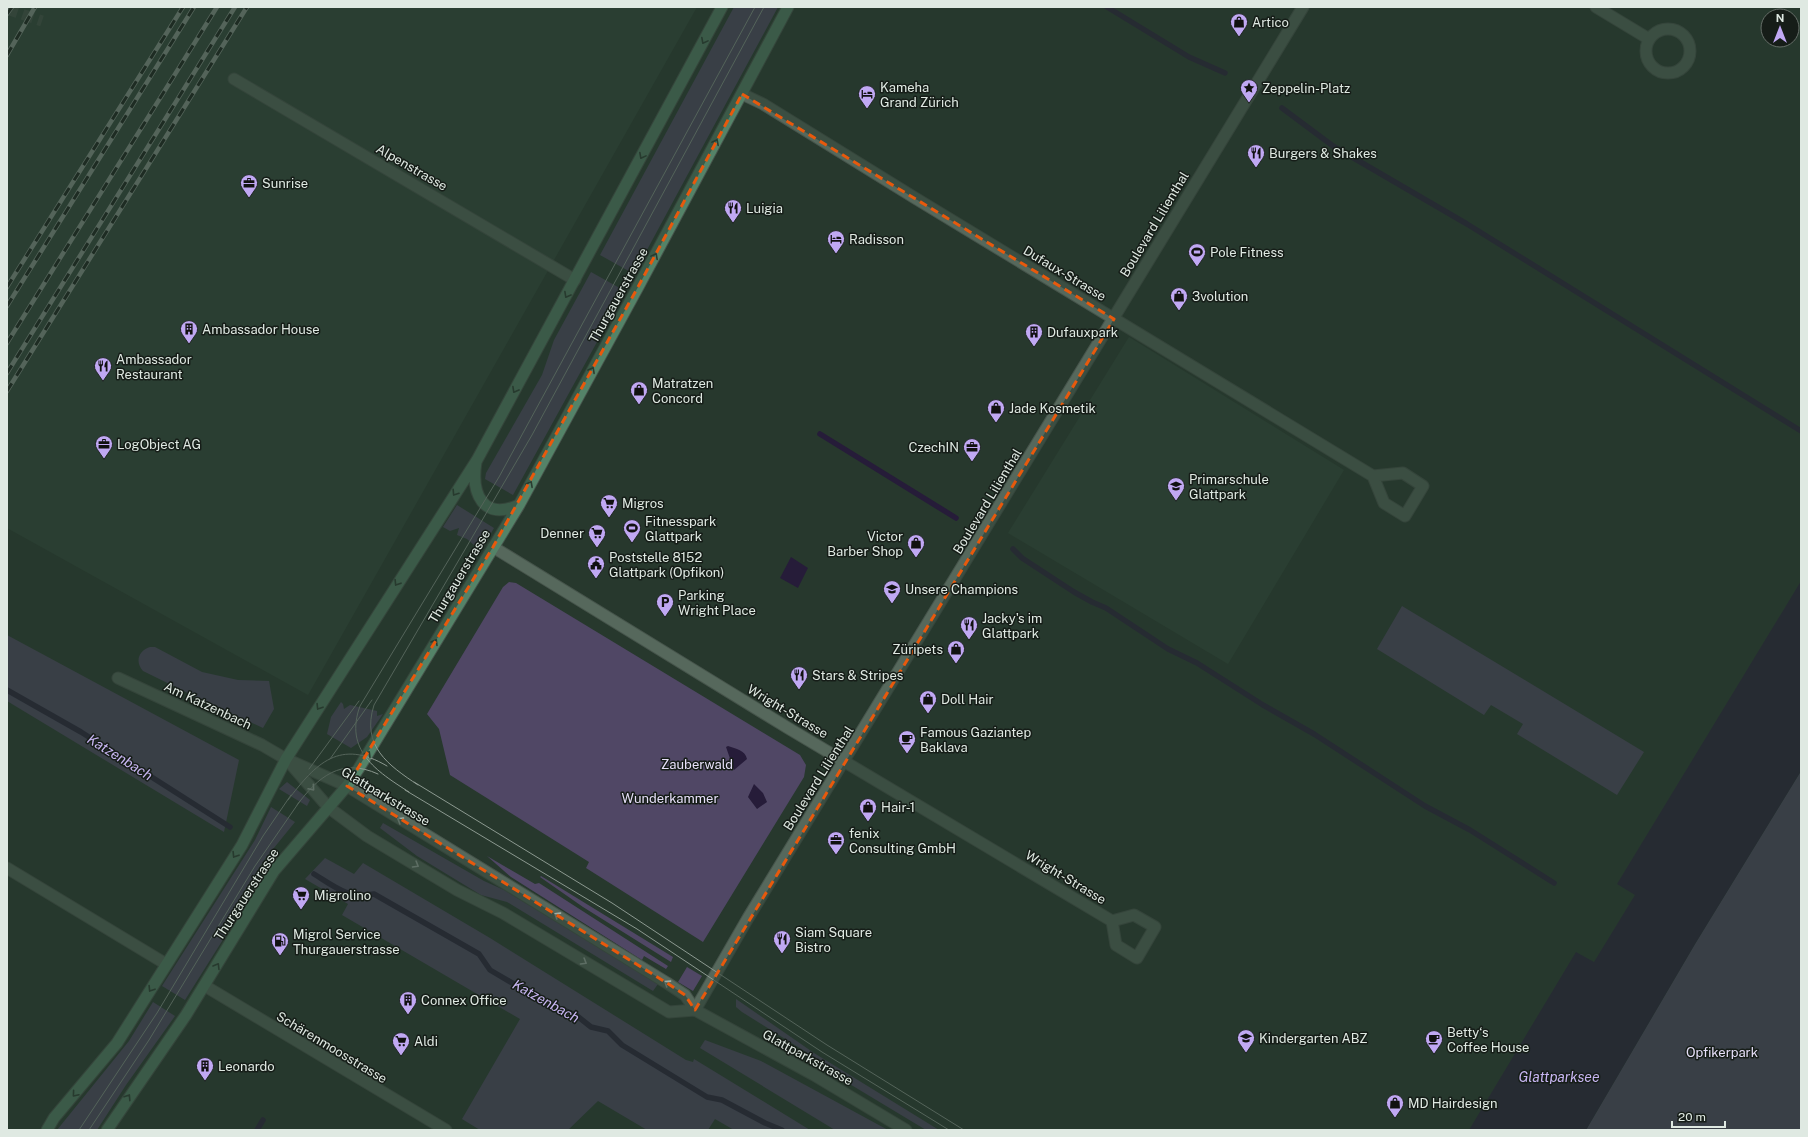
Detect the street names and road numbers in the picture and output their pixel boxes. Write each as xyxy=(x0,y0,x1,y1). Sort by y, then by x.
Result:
street label: Alpenstrasse xyxy=(374,141,450,194)
street label: Boulevard Lilienthal xyxy=(1117,169,1192,280)
street label: Dufaux-Strasse xyxy=(1021,243,1109,304)
street label: Thurgauerstrasse xyxy=(586,245,651,346)
street label: Boulevard Lilienthal xyxy=(950,446,1025,557)
street label: Thurgauerstrasse xyxy=(426,527,493,626)
street label: Am Katzenbach xyxy=(162,679,254,732)
street label: Wright-Strasse xyxy=(745,682,831,741)
street label: Boulevard Lilienthal xyxy=(780,723,857,833)
street label: Glattparkstrasse xyxy=(339,764,433,829)
street label: Thurgauerstrasse xyxy=(211,845,282,943)
street label: Wright-Strasse xyxy=(1023,848,1109,907)
street label: Schärenmoosstrasse xyxy=(274,1008,390,1086)
street label: Glattparkstrasse xyxy=(760,1026,855,1088)

